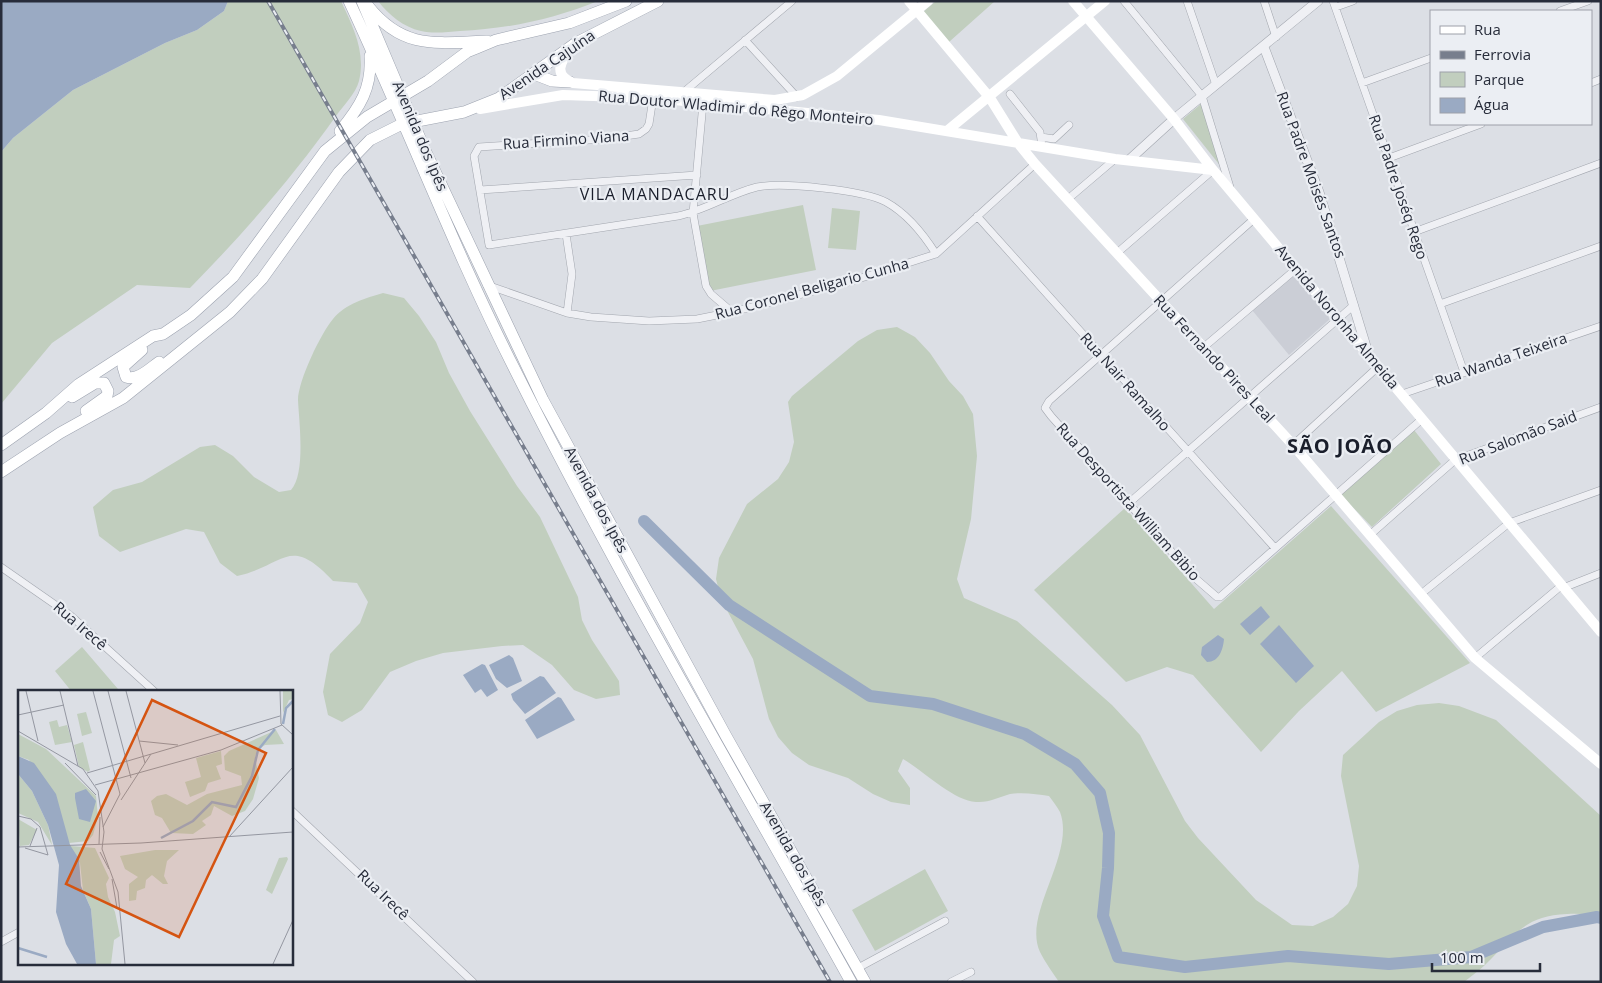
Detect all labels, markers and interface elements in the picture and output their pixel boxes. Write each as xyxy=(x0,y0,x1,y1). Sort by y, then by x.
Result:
legend xyxy=(1430,10,1592,125)
text: Rua xyxy=(1474,19,1501,39)
street label: Avenida Cajuína xyxy=(494,25,598,104)
text: Ferrovia xyxy=(1474,44,1531,64)
text: Parque xyxy=(1474,69,1524,89)
street label: Avenida dos Ipês xyxy=(389,77,453,194)
street label: Rua Doutor Wladimir do Rêgo Monteiro xyxy=(598,85,874,129)
street label: Rua Padre Moisés Santos xyxy=(1272,89,1351,261)
text: Água xyxy=(1474,94,1509,114)
street label: Rua Padre Joséq Rego xyxy=(1365,111,1433,262)
street label: Rua Firmino Viana xyxy=(502,125,630,153)
district label: VILA MANDACARU xyxy=(580,183,730,205)
street label: Avenida Noronha Almeida xyxy=(1271,240,1404,393)
street label: Rua Coronel Beligario Cunha xyxy=(713,252,911,324)
street label: Rua Fernando Pires Leal xyxy=(1150,290,1280,427)
street label: Rua Wanda Teixeira xyxy=(1432,327,1569,391)
street label: Rua Nair Ramalho xyxy=(1076,328,1175,435)
street label: Rua Salomão Said xyxy=(1456,405,1579,469)
street label: Rua Desportista William Bibio xyxy=(1052,418,1205,585)
district label: SÃO JOÃO xyxy=(1287,432,1393,459)
street label: Avenida dos Ipês xyxy=(560,443,633,556)
street label: Rua Irecê xyxy=(50,596,112,654)
inset map xyxy=(18,690,292,966)
street label: Avenida dos Ipês xyxy=(756,797,832,910)
street label: Rua Irecê xyxy=(353,864,414,924)
scale bar xyxy=(1432,940,1540,972)
text: 100 m xyxy=(1440,947,1484,967)

